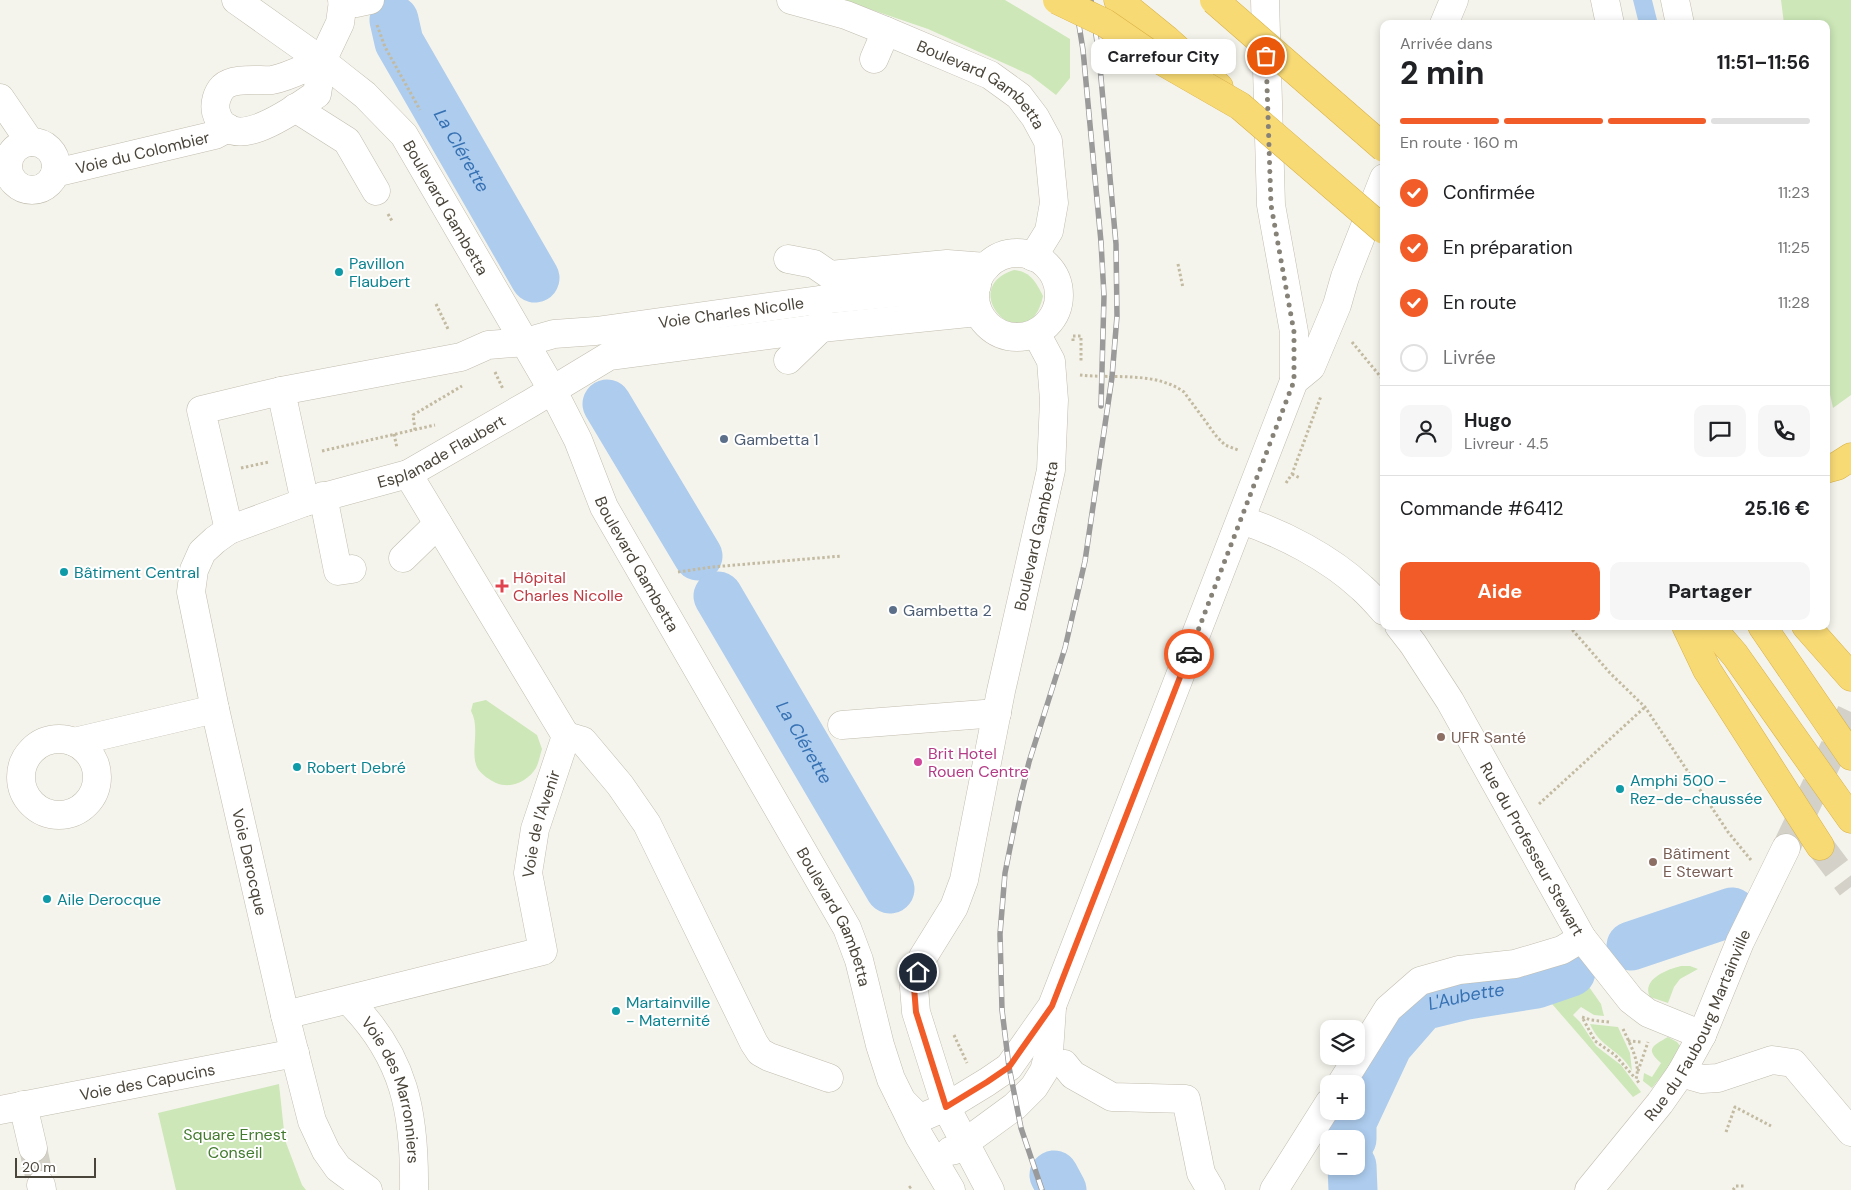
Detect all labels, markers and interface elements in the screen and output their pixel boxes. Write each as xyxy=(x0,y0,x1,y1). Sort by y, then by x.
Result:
text: Arrivée dans xyxy=(1400,33,1493,54)
street label: Boulevard Gambetta xyxy=(914,35,1050,133)
pin xyxy=(1245,35,1287,77)
callout: Carrefour City xyxy=(1091,38,1236,74)
icon: bag xyxy=(1252,42,1280,70)
text: Carrefour City xyxy=(1107,46,1220,67)
text: 11:51–11:56 xyxy=(1717,50,1810,75)
text: 2 min xyxy=(1400,52,1485,94)
water label: La Clérette xyxy=(428,105,495,197)
street label: Voie du Colombier xyxy=(74,127,212,179)
text: En route · 160 m xyxy=(1400,132,1518,153)
street label: Boulevard Gambetta xyxy=(398,136,493,279)
icon: check xyxy=(1400,179,1428,207)
text: Confirmée xyxy=(1443,180,1535,205)
text: 11:23 xyxy=(1778,182,1810,203)
icon: check xyxy=(1400,234,1428,262)
text: En préparation xyxy=(1443,235,1573,260)
text: 11:25 xyxy=(1778,237,1810,258)
place label: Pavillon Flaubert xyxy=(349,253,410,292)
marker: Pavillon Flaubert xyxy=(333,266,345,278)
icon: check xyxy=(1400,289,1428,317)
text: En route xyxy=(1443,290,1517,315)
street label: Voie Charles Nicolle xyxy=(657,292,805,333)
text: 11:28 xyxy=(1778,292,1810,313)
text: Livrée xyxy=(1443,345,1496,370)
button: person xyxy=(1400,405,1452,457)
button: chat xyxy=(1694,405,1746,457)
button: phone xyxy=(1758,405,1810,457)
text: Hugo xyxy=(1464,408,1512,433)
street label: Esplanade Flaubert xyxy=(375,410,509,493)
place label: Gambetta 1 xyxy=(734,429,818,450)
marker: Gambetta 1 xyxy=(718,433,730,445)
text: Livreur · 4.5 xyxy=(1464,433,1549,454)
street label: Boulevard Gambetta xyxy=(1009,461,1062,613)
street label: Boulevard Gambetta xyxy=(590,494,684,636)
text: Commande #6412 xyxy=(1400,496,1563,521)
text: 25.16 € xyxy=(1745,496,1810,521)
place label: Bâtiment Central xyxy=(74,562,200,583)
button: Aide xyxy=(1400,562,1600,620)
button: Partager xyxy=(1610,562,1810,620)
marker: Bâtiment Central xyxy=(58,566,70,578)
place label: Hôpital Charles Nicolle xyxy=(513,567,623,606)
marker: Hôpital Charles Nicolle xyxy=(495,579,509,593)
place label: Gambetta 2 xyxy=(903,600,992,621)
marker: Gambetta 2 xyxy=(887,604,899,616)
courier xyxy=(1164,629,1214,679)
icon: car xyxy=(1175,640,1203,668)
water label: La Clérette xyxy=(770,697,838,789)
place label: UFR Santé xyxy=(1451,727,1526,748)
marker: UFR Santé xyxy=(1435,731,1447,743)
place label: Brit Hotel Rouen Centre xyxy=(928,743,1029,782)
marker: Brit Hotel Rouen Centre xyxy=(912,756,924,768)
place label: Robert Debré xyxy=(307,757,406,778)
street label: Rue du Professeur Stewart xyxy=(1475,759,1589,940)
marker: Robert Debré xyxy=(291,761,303,773)
street label: Voie de l'Avenir xyxy=(517,767,565,879)
place label: Amphi 500 - Rez-de-chaussée xyxy=(1630,770,1762,809)
marker: Amphi 500 - Rez-de-chaussée xyxy=(1614,783,1626,795)
street label: Voie Derocque xyxy=(227,807,272,918)
place label: Bâtiment E Stewart xyxy=(1663,843,1733,882)
street label: Boulevard Gambetta xyxy=(792,844,875,989)
marker: Bâtiment E Stewart xyxy=(1647,856,1659,868)
place label: Aile Derocque xyxy=(57,889,161,910)
marker: Aile Derocque xyxy=(41,893,53,905)
street label: Rue du Faubourg Martainville xyxy=(1640,926,1756,1126)
pin xyxy=(897,951,939,993)
icon: home xyxy=(904,958,932,986)
water label: L'Aubette xyxy=(1426,977,1506,1016)
place label: Martainville - Maternité xyxy=(626,992,710,1031)
marker: Martainville - Maternité xyxy=(610,1005,622,1017)
street label: Voie des Marronniers xyxy=(357,1012,424,1164)
map controls xyxy=(1320,1020,1365,1175)
button: layers xyxy=(1320,1020,1365,1065)
street label: Voie des Capucins xyxy=(78,1059,217,1105)
button: + xyxy=(1320,1075,1365,1120)
park label: Square Ernest Conseil xyxy=(183,1124,287,1163)
button: − xyxy=(1320,1130,1365,1175)
scale bar xyxy=(15,1155,96,1178)
text: 20 m xyxy=(22,1158,56,1176)

